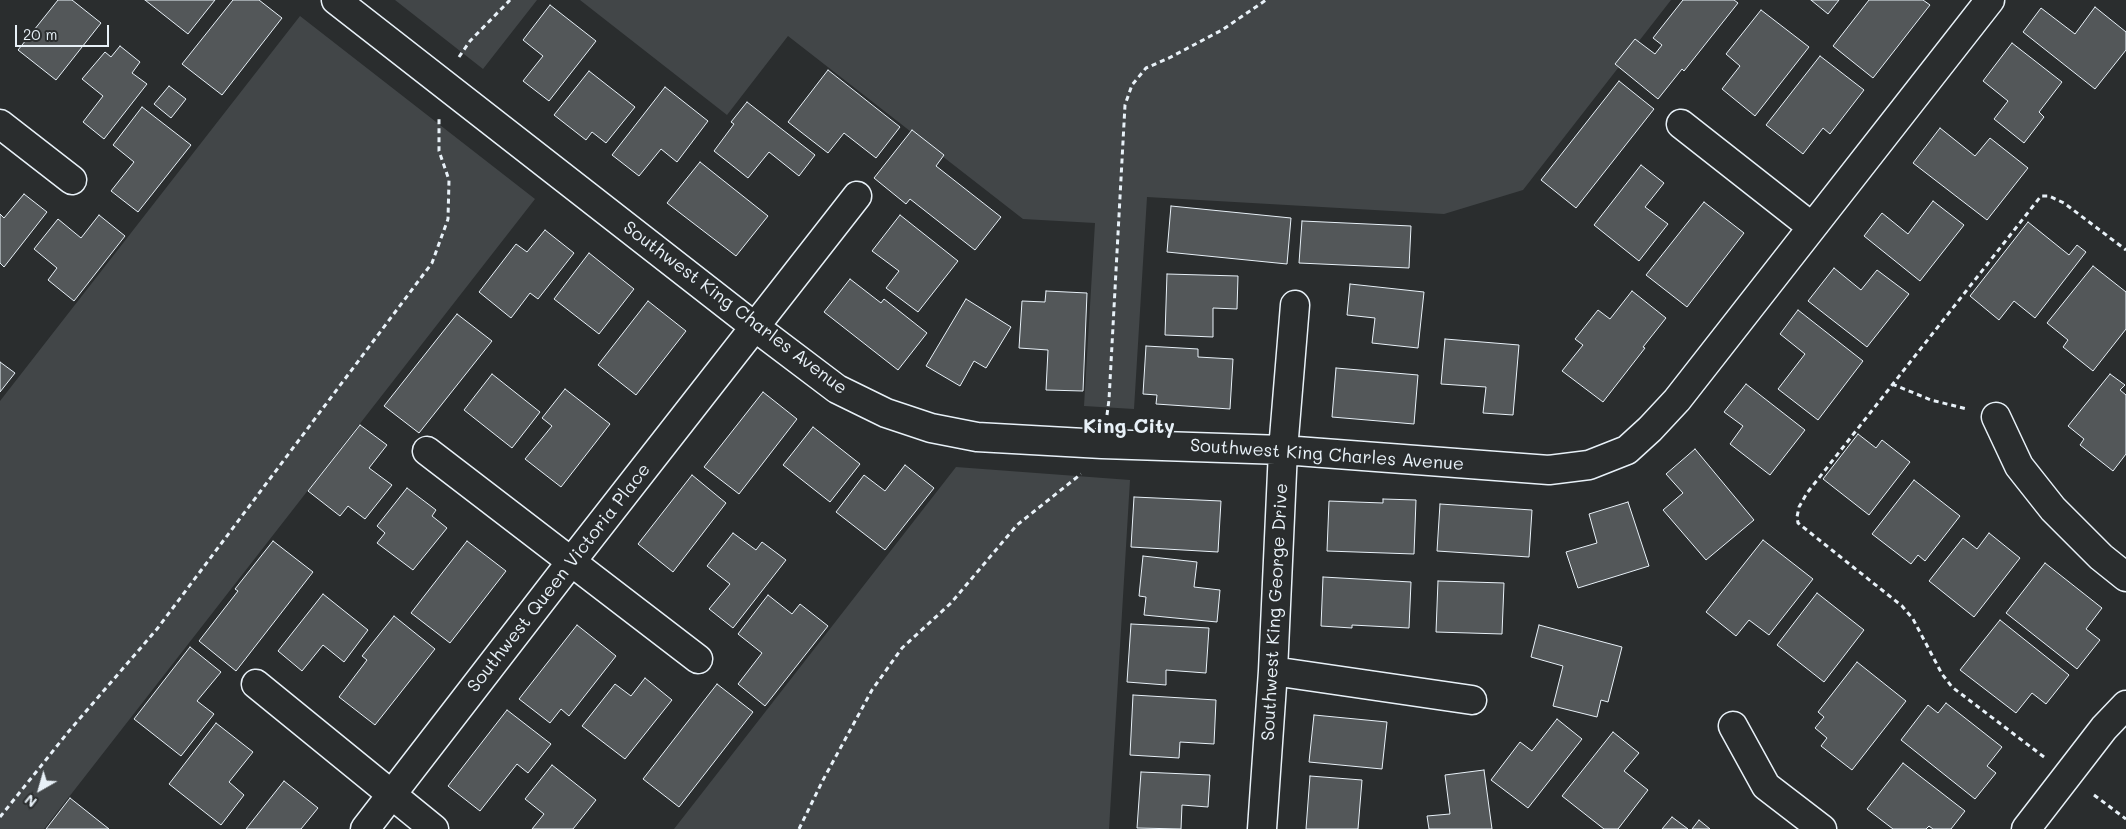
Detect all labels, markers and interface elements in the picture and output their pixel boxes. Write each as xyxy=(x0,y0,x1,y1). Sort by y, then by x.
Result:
scale bar xyxy=(18,15,111,47)
text: 20 m xyxy=(23,24,57,44)
street label: Southwest King Charles Avenue xyxy=(619,217,851,399)
district label: King City xyxy=(1083,415,1175,439)
street label: Southwest King Charles Avenue xyxy=(1189,435,1465,475)
street label: Southwest Queen Victoria Place xyxy=(463,459,655,697)
street label: Southwest King George Drive xyxy=(1257,483,1293,741)
north arrow xyxy=(15,764,65,814)
text: N xyxy=(20,790,41,812)

